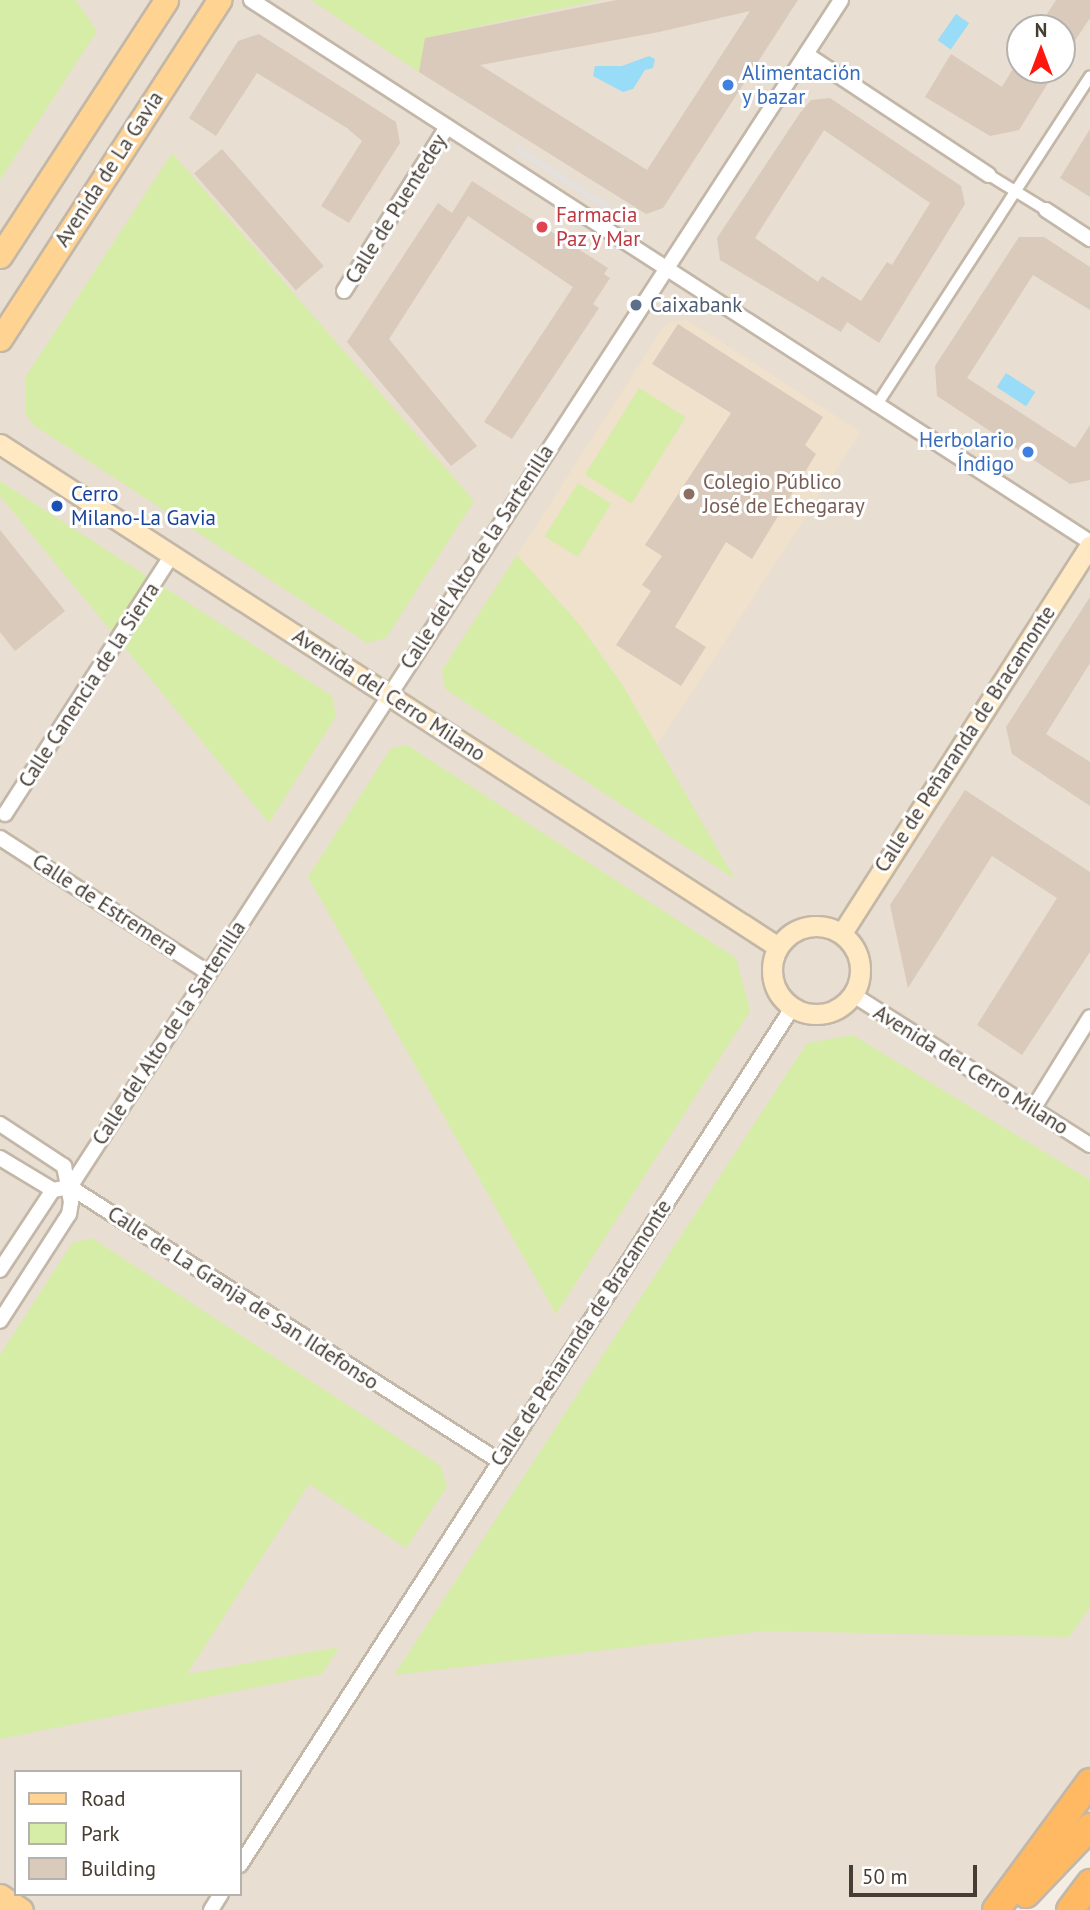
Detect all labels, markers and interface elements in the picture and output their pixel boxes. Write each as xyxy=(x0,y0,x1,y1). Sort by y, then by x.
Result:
north arrow xyxy=(1006,14,1076,84)
text: N xyxy=(1035,18,1047,42)
place label: Alimentación y bazar xyxy=(742,60,861,110)
marker: Alimentación y bazar xyxy=(720,77,736,93)
street label: Avenida de La Gavia xyxy=(49,87,169,251)
street label: Calle de Puentedey xyxy=(340,130,452,288)
place label: Farmacia Paz y Mar xyxy=(556,202,642,252)
marker: Farmacia Paz y Mar xyxy=(534,219,550,235)
place label: Caixabank xyxy=(650,292,742,318)
marker: Caixabank xyxy=(628,297,644,313)
place label: Herbolario Índigo xyxy=(919,427,1014,477)
street label: Calle del Alto de la Sartenilla xyxy=(395,440,559,674)
marker: Herbolario Índigo xyxy=(1020,444,1036,460)
place label: Colegio Público José de Echegaray xyxy=(703,469,865,519)
place label: Cerro Milano-La Gavia xyxy=(71,481,216,531)
marker: Colegio Público José de Echegaray xyxy=(681,486,697,502)
marker: Cerro Milano-La Gavia xyxy=(49,498,65,514)
street label: Calle Canencia de la Sierra xyxy=(13,578,165,792)
street label: Calle de Peñaranda de Bracamonte xyxy=(869,601,1061,877)
street label: Avenida del Cerro Milano xyxy=(288,623,490,767)
street label: Calle de Estremera xyxy=(27,849,183,961)
street label: Calle del Alto de la Sartenilla xyxy=(87,916,251,1150)
street label: Avenida del Cerro Milano xyxy=(869,1000,1073,1140)
street label: Calle de Peñaranda de Bracamonte xyxy=(485,1195,677,1471)
street label: Calle de La Granja de San Ildefonso xyxy=(103,1201,383,1395)
legend xyxy=(14,1770,242,1896)
text: Road xyxy=(81,1785,125,1812)
text: Park xyxy=(81,1820,120,1847)
scale bar xyxy=(852,1850,980,1894)
text: Building xyxy=(81,1855,156,1882)
text: 50 m xyxy=(862,1863,908,1890)

